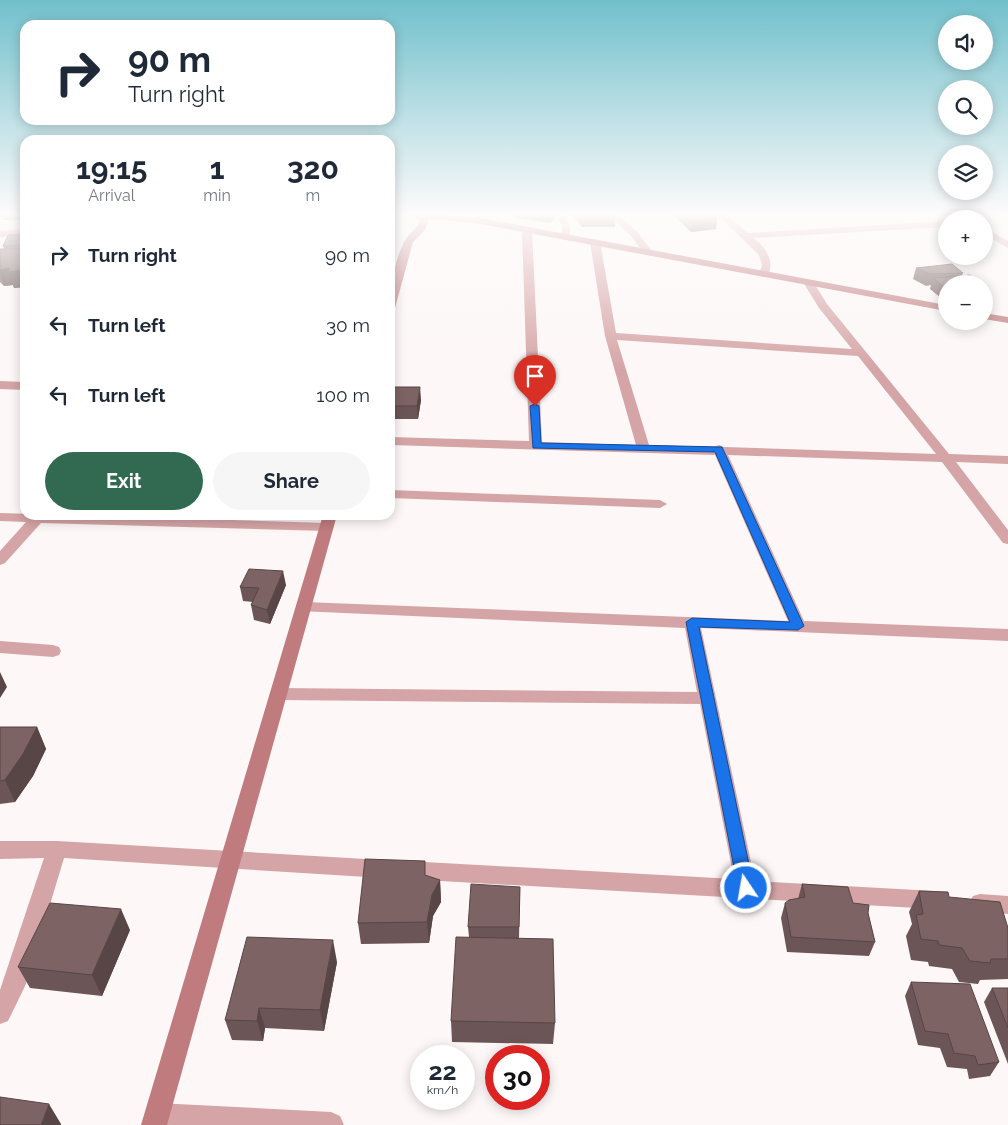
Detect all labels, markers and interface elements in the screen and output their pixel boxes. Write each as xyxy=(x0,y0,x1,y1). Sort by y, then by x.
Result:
map controls xyxy=(938,15,993,330)
button: sound xyxy=(938,15,993,70)
text: 90 m xyxy=(128,39,211,80)
icon: right xyxy=(45,40,110,105)
button: search xyxy=(938,80,993,135)
text: Turn right xyxy=(128,81,225,107)
button: layers xyxy=(938,145,993,200)
text: 19:15 xyxy=(76,151,147,186)
text: 1 xyxy=(210,151,225,186)
text: 320 xyxy=(287,151,339,186)
text: Arrival xyxy=(88,186,135,205)
text: min xyxy=(203,186,231,205)
text: m xyxy=(306,186,320,205)
button: + xyxy=(938,210,993,265)
icon: right xyxy=(45,241,73,269)
text: Turn right xyxy=(88,244,177,266)
text: 90 m xyxy=(325,244,370,266)
button: − xyxy=(938,275,993,330)
icon: left xyxy=(45,311,73,339)
text: Turn left xyxy=(88,314,165,336)
text: 30 m xyxy=(326,314,370,336)
pin xyxy=(514,355,556,406)
icon: arrive xyxy=(521,362,549,390)
icon: left xyxy=(45,381,73,409)
text: Turn left xyxy=(88,384,165,406)
text: 100 m xyxy=(316,384,370,406)
button: Exit xyxy=(45,452,203,510)
button: Share xyxy=(213,452,370,510)
position arrow xyxy=(719,861,771,913)
speed limit sign: 30 xyxy=(485,1045,550,1110)
text: 22 xyxy=(428,1056,457,1086)
text: km/h xyxy=(427,1083,458,1097)

